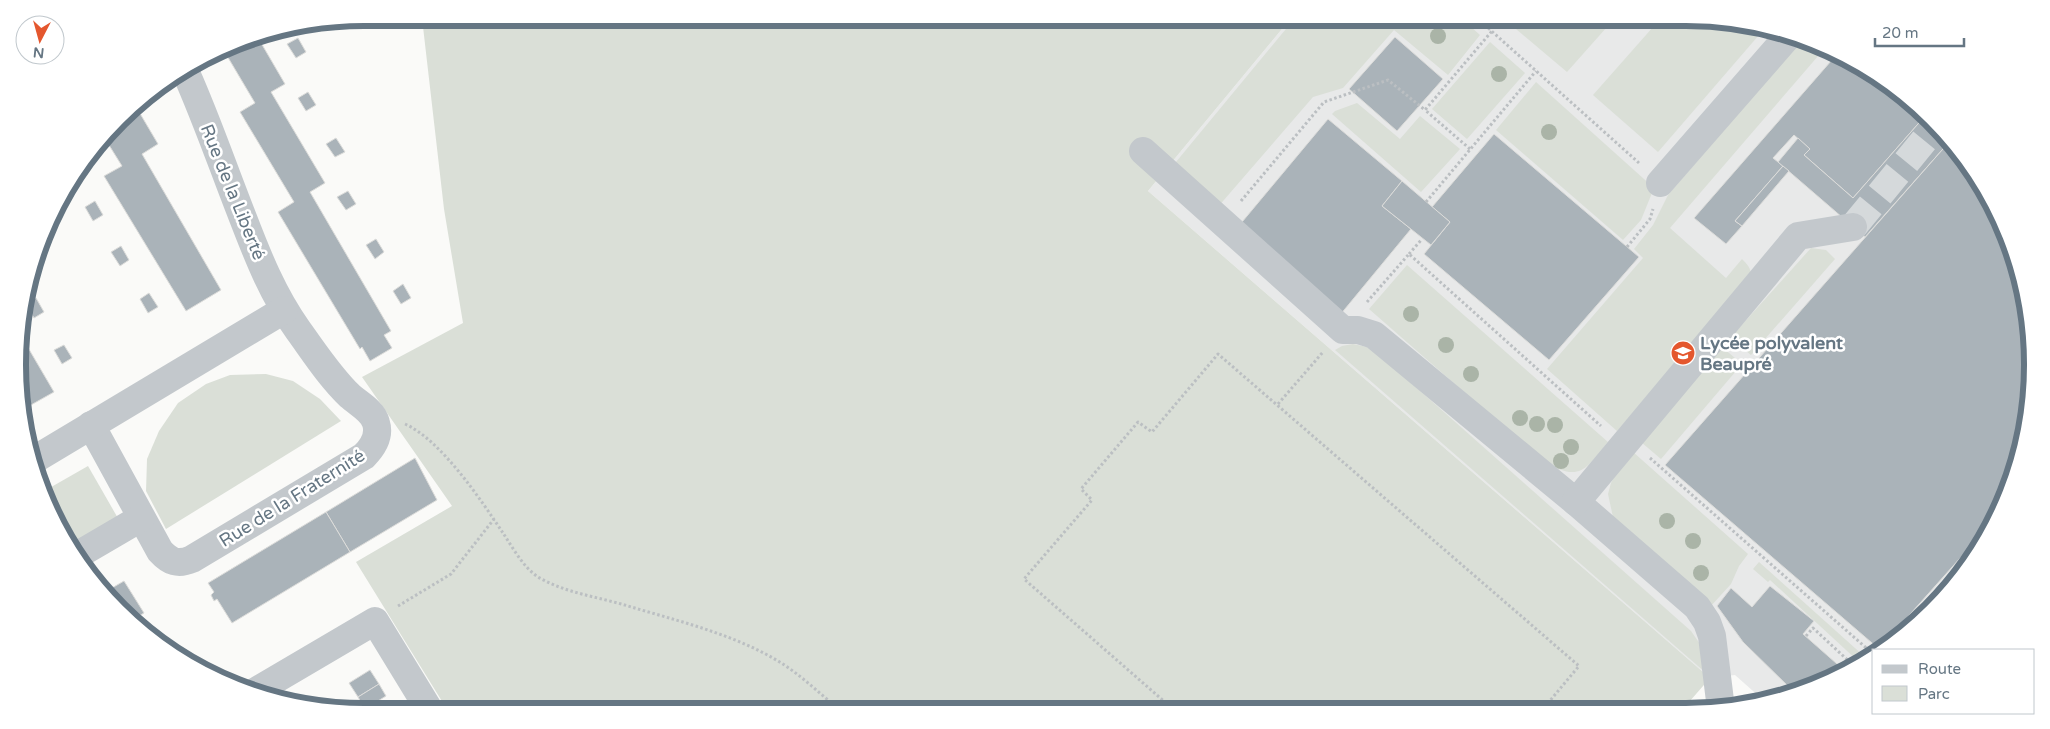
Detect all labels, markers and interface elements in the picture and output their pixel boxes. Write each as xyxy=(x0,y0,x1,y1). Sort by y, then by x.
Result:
north arrow xyxy=(15,15,65,65)
scale bar xyxy=(1875,15,1964,47)
text: 20 m xyxy=(1882,24,1919,42)
text: N xyxy=(32,43,45,61)
street label: Rue de la Liberté xyxy=(196,121,270,263)
place label: Lycée polyvalent Beaupré xyxy=(1700,332,1843,375)
school or university icon: Lycée polyvalent Beaupré xyxy=(1670,340,1696,366)
street label: Rue de la Fraternité xyxy=(215,444,369,552)
legend xyxy=(1872,649,2035,714)
text: Route xyxy=(1918,660,1961,678)
text: Parc xyxy=(1918,685,1950,703)

